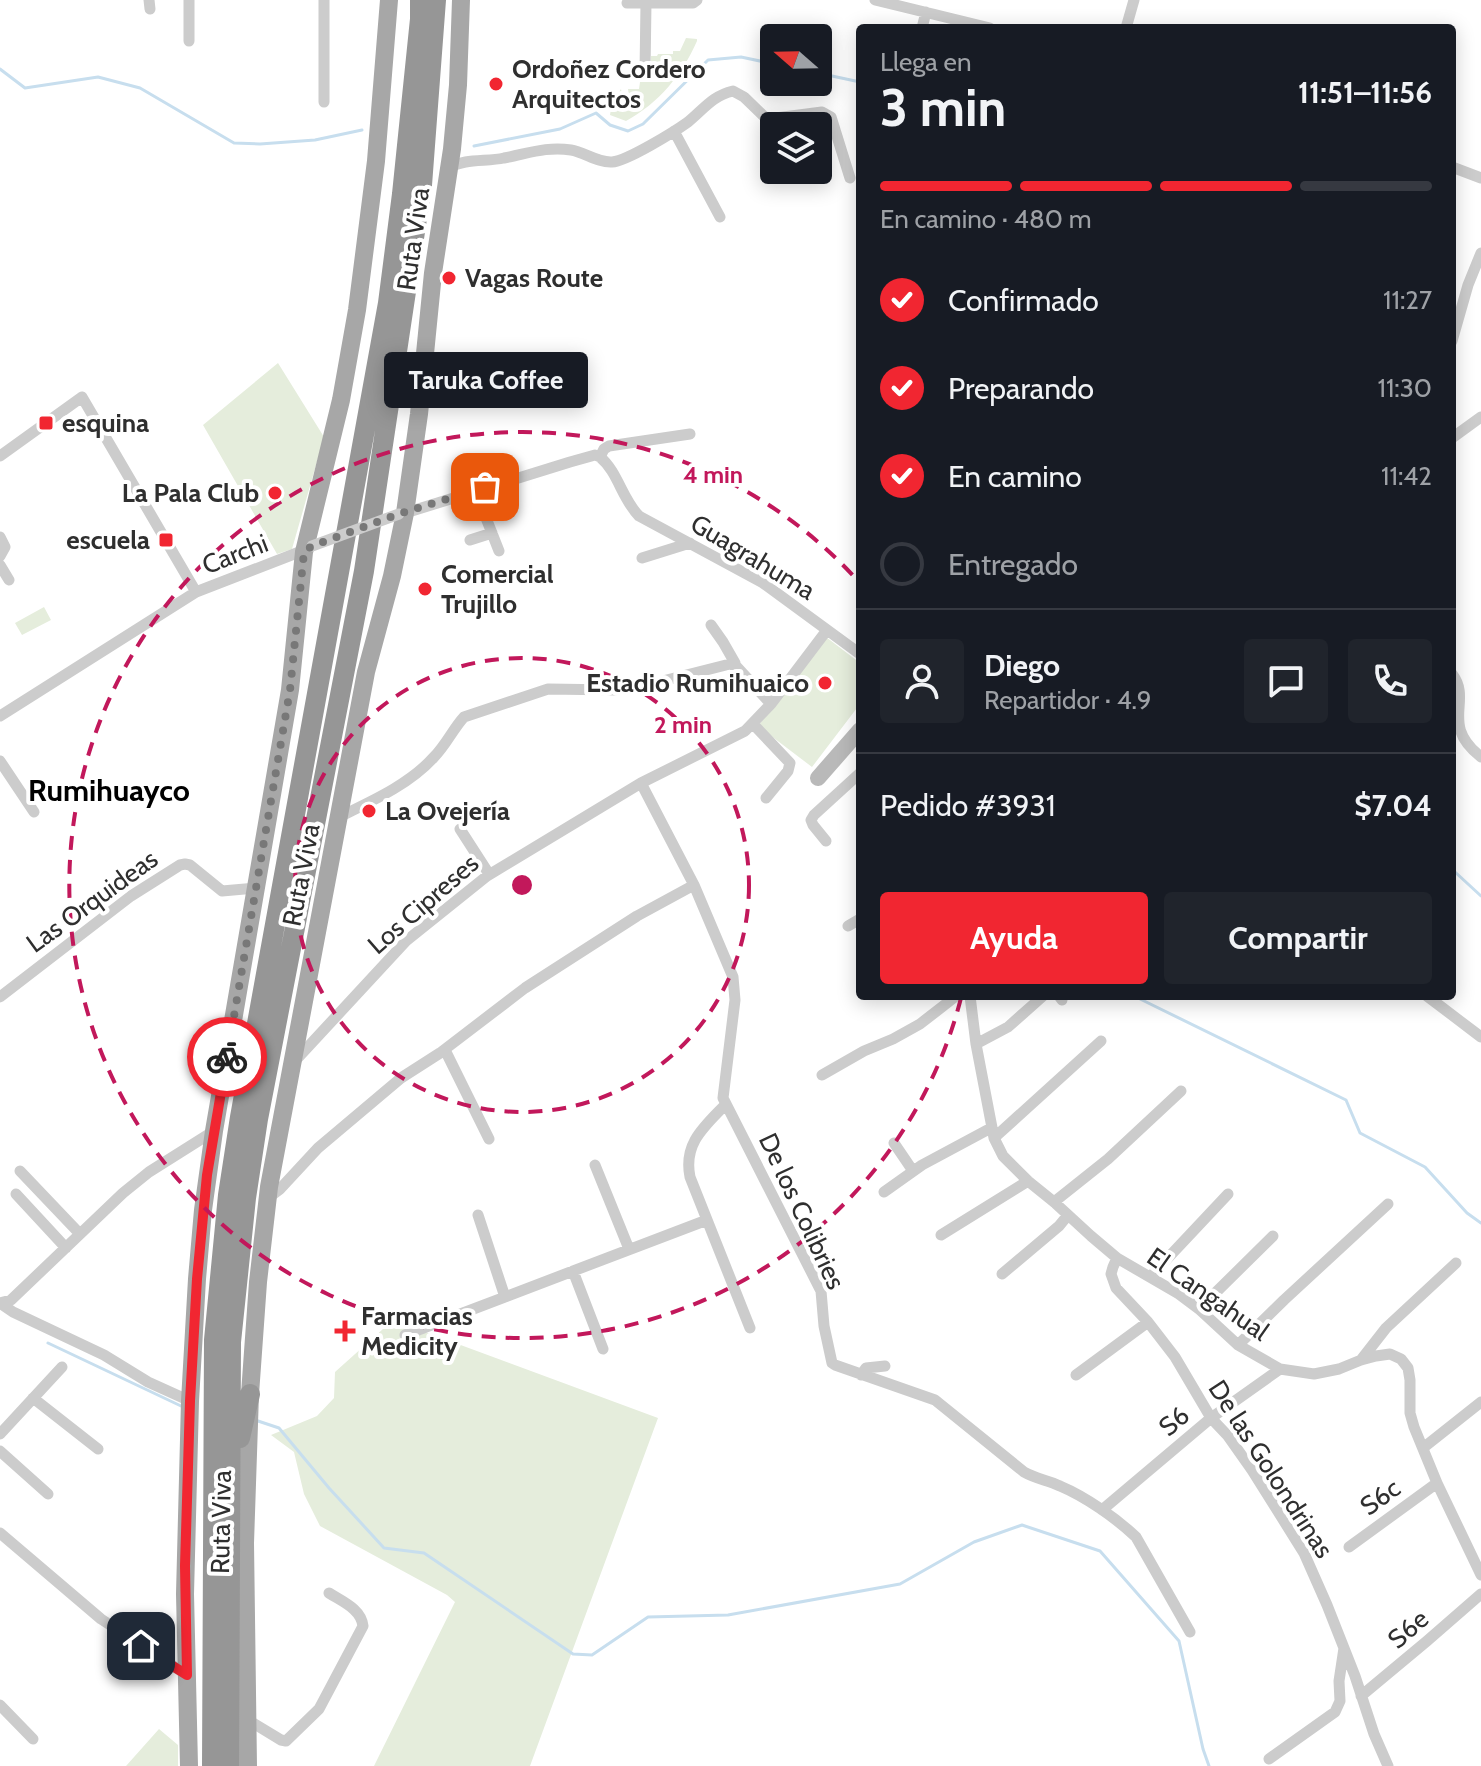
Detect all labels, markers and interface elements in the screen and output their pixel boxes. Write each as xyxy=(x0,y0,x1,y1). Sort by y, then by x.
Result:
north arrow xyxy=(760,24,832,96)
map controls xyxy=(760,24,832,184)
text: Llega en xyxy=(880,46,971,78)
place label: Ordoñez Cordero Arquitectos xyxy=(512,53,706,115)
text: 11:51–11:56 xyxy=(1298,74,1432,111)
marker: Ordoñez Cordero Arquitectos xyxy=(487,75,505,93)
text: 3 min xyxy=(880,76,1006,139)
button: layers xyxy=(760,112,832,184)
street label: Ruta Viva xyxy=(390,185,436,293)
text: En camino · 480 m xyxy=(880,203,1091,235)
place label: Vagas Route xyxy=(465,262,603,294)
marker: Vagas Route xyxy=(440,269,458,287)
icon: check xyxy=(880,278,924,322)
text: Confirmado xyxy=(948,282,1099,319)
text: 11:27 xyxy=(1383,284,1432,316)
callout: Taruka Coffee xyxy=(383,351,587,407)
text: Taruka Coffee xyxy=(409,364,563,396)
icon: check xyxy=(880,366,924,410)
text: Preparando xyxy=(948,370,1094,407)
text: 11:30 xyxy=(1377,372,1432,404)
place label: esquina xyxy=(62,407,149,439)
marker: esquina xyxy=(37,414,55,432)
pin xyxy=(451,453,519,521)
icon: check xyxy=(880,454,924,498)
text: En camino xyxy=(948,458,1082,495)
text: 4 min xyxy=(683,460,743,489)
text: 11:42 xyxy=(1381,460,1432,492)
icon: bag xyxy=(463,465,507,509)
place label: La Pala Club xyxy=(122,477,259,509)
marker: La Pala Club xyxy=(266,484,284,502)
street label: Guagrahuma xyxy=(685,507,822,607)
place label: escuela xyxy=(66,524,150,556)
street label: Carchi xyxy=(198,527,272,581)
marker: escuela xyxy=(157,531,175,549)
text: Entregado xyxy=(948,546,1078,583)
place label: Comercial Trujillo xyxy=(441,558,554,620)
marker: Comercial Trujillo xyxy=(416,580,434,598)
button: person xyxy=(880,639,964,723)
button: chat xyxy=(1244,639,1328,723)
button: phone xyxy=(1348,639,1432,723)
text: Diego xyxy=(984,647,1060,684)
place label: Estadio Rumihuaico xyxy=(586,667,809,699)
marker: Estadio Rumihuaico xyxy=(816,674,834,692)
text: Repartidor · 4.9 xyxy=(984,684,1152,716)
text: 2 min xyxy=(654,710,712,739)
district label: Rumihuayco xyxy=(28,772,190,809)
text: Pedido #3931 xyxy=(880,787,1055,824)
text: $7.04 xyxy=(1354,787,1432,824)
place label: La Ovejería xyxy=(385,795,510,827)
marker: La Ovejería xyxy=(360,802,378,820)
street label: Ruta Viva xyxy=(275,821,327,929)
street label: Las Orquideas xyxy=(20,843,164,959)
street label: Los Cipreses xyxy=(361,847,485,961)
centre of rings xyxy=(508,871,536,899)
button: Ayuda xyxy=(880,892,1148,984)
button: Compartir xyxy=(1164,892,1432,984)
courier xyxy=(187,1017,267,1097)
icon: bike xyxy=(205,1035,249,1079)
street label: De los Colibries xyxy=(752,1128,852,1294)
street label: El Cangahual xyxy=(1141,1240,1275,1348)
place label: Farmacias Medicity xyxy=(361,1300,473,1362)
marker: Farmacias Medicity xyxy=(336,1322,354,1340)
street label: De las Golondrinas xyxy=(1202,1374,1341,1564)
street label: S6 xyxy=(1152,1399,1196,1443)
street label: Ruta Viva xyxy=(204,1469,238,1574)
street label: S6c xyxy=(1354,1472,1406,1522)
street label: S6e xyxy=(1381,1603,1435,1655)
pin xyxy=(107,1612,175,1680)
icon: home xyxy=(119,1624,163,1668)

